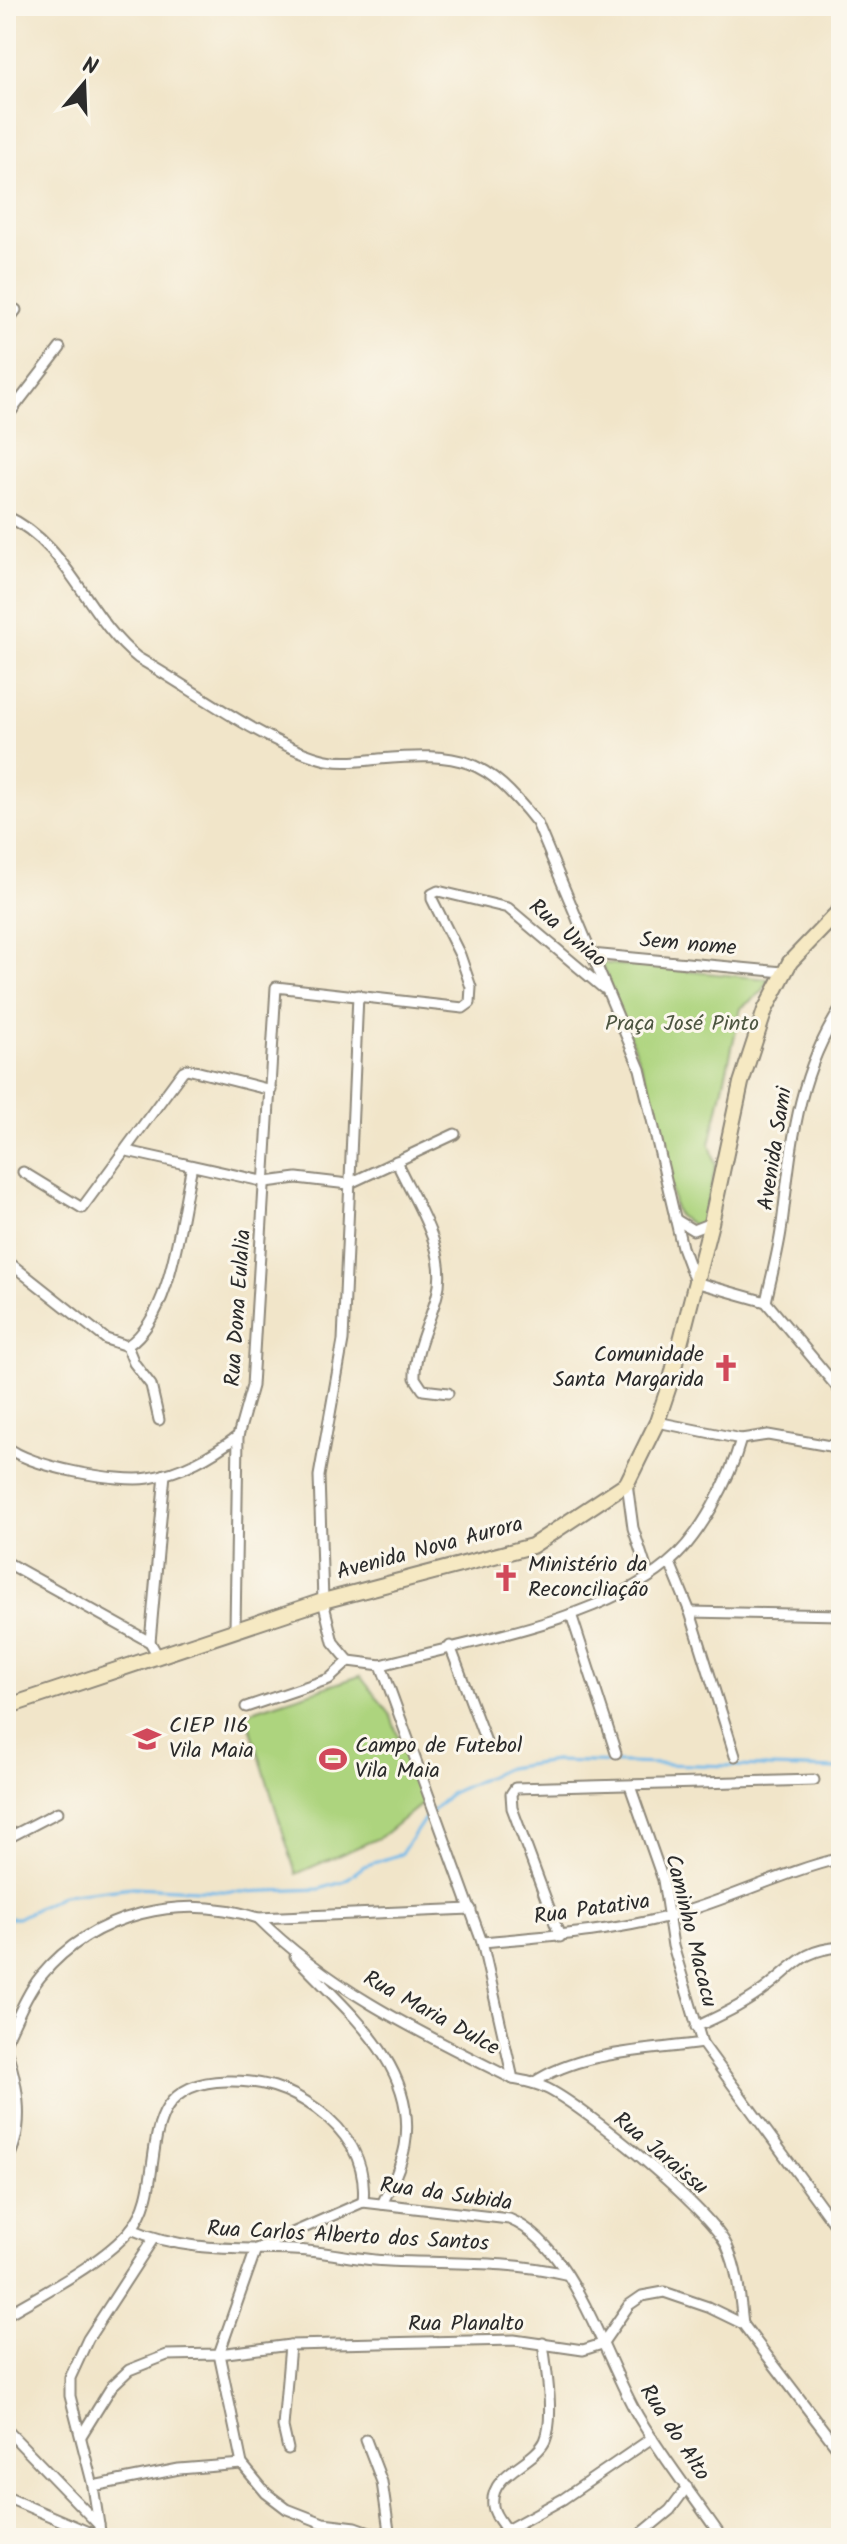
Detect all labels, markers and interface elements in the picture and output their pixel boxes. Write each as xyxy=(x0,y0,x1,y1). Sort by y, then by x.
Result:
north arrow xyxy=(44,44,124,124)
text: N xyxy=(77,49,102,86)
street label: Rua Uniao xyxy=(520,891,614,977)
street label: Sem nome xyxy=(638,923,738,967)
park label: Praça José Pinto xyxy=(605,1007,759,1042)
street label: Avenida Sami xyxy=(749,1084,803,1213)
street label: Rua Dona Eulalia xyxy=(216,1228,262,1388)
place label: Comunidade Santa Margarida xyxy=(553,1338,704,1398)
church icon: Comunidade Santa Margarida xyxy=(711,1353,741,1383)
street label: Avenida Nova Aurora xyxy=(333,1507,527,1591)
place label: Ministério da Reconciliação xyxy=(528,1548,648,1608)
church icon: Ministério da Reconciliação xyxy=(491,1563,521,1593)
place label: CIEP 116 Vila Maia xyxy=(169,1709,254,1769)
school or university icon: CIEP 116 Vila Maia xyxy=(132,1724,162,1754)
place label: Campo de Futebol Vila Maia xyxy=(355,1729,523,1789)
sports icon: Campo de Futebol Vila Maia xyxy=(318,1744,348,1774)
street label: Caminho Macacu xyxy=(654,1851,726,2012)
street label: Rua Patativa xyxy=(532,1885,652,1935)
street label: Rua Maria Dulce xyxy=(356,1962,506,2066)
street label: Rua Jaraissu xyxy=(605,2104,716,2205)
street label: Rua da Subida xyxy=(378,2168,514,2222)
street label: Rua Carlos Alberto dos Santos xyxy=(206,2212,491,2262)
street label: Rua Planalto xyxy=(408,2307,524,2342)
street label: Rua do Alto xyxy=(629,2378,719,2489)

